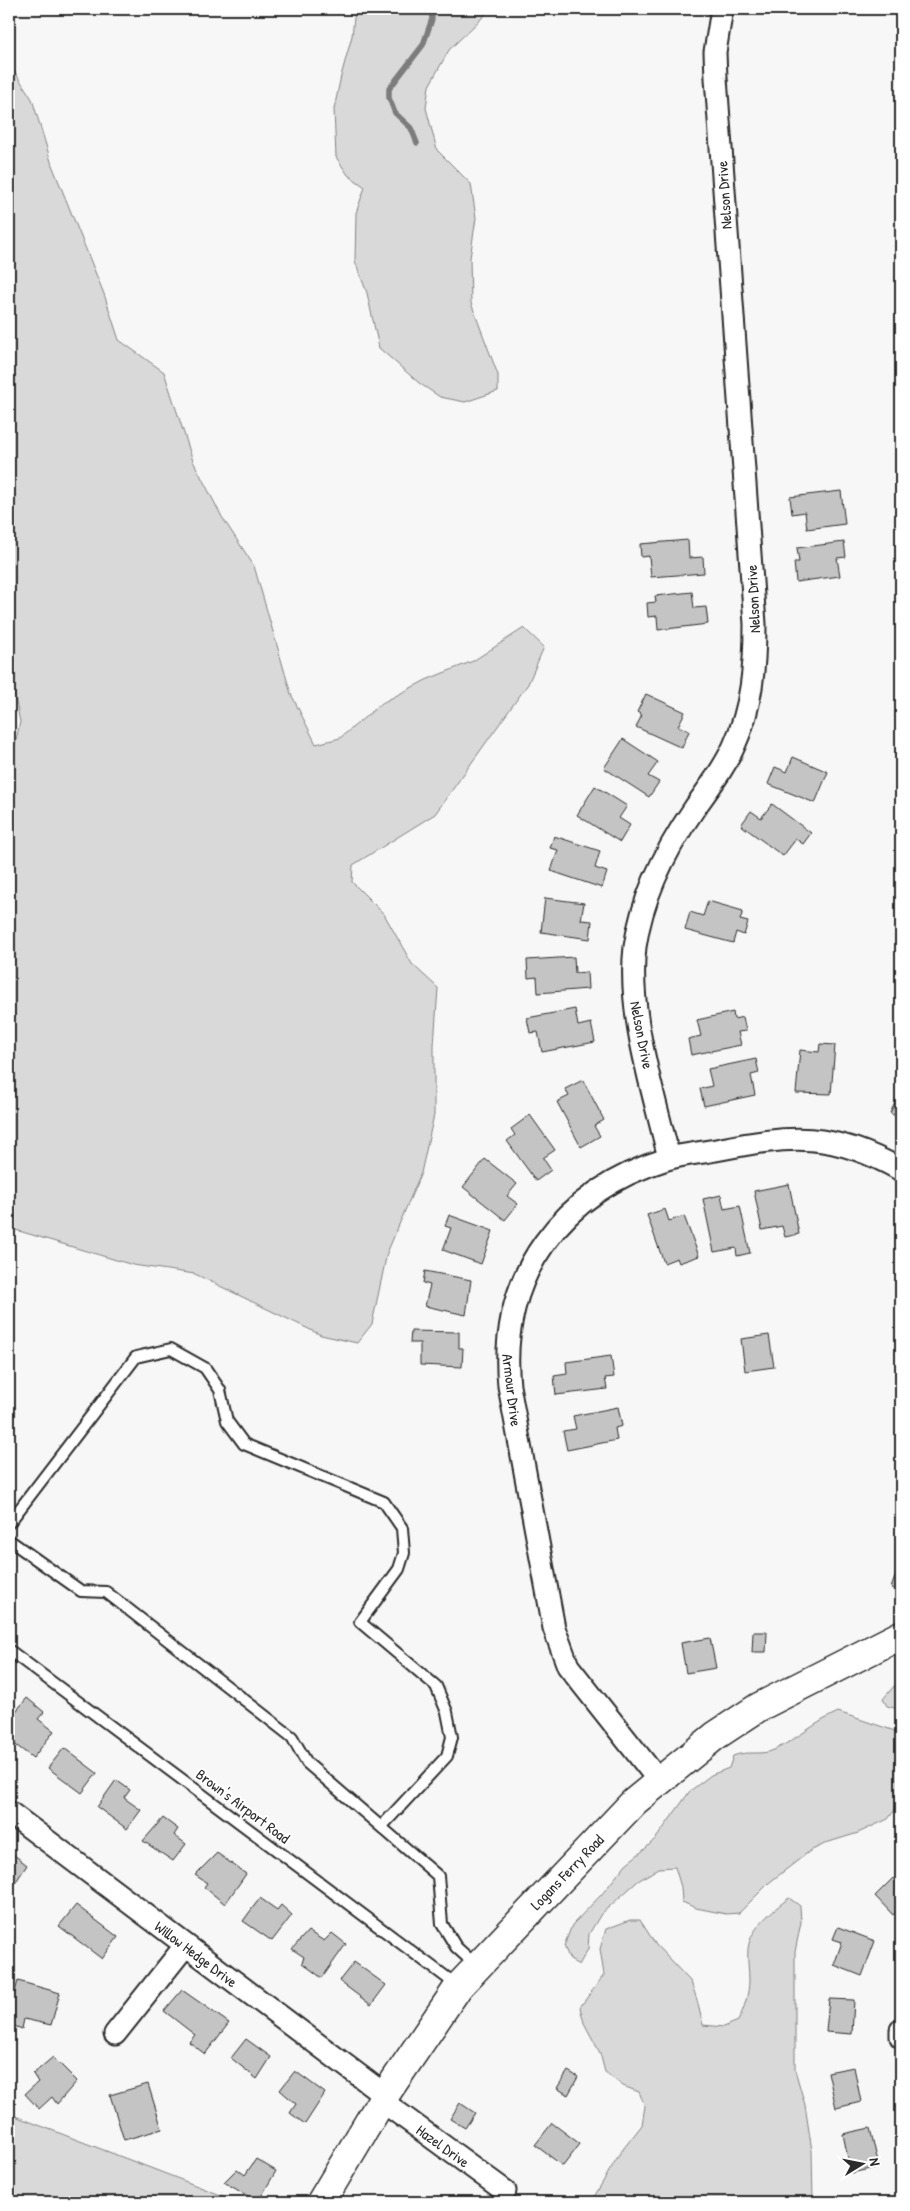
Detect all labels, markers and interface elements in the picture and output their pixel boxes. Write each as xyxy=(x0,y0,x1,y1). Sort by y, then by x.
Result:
street label: Nelson Drive xyxy=(711,160,737,230)
street label: Nelson Drive xyxy=(741,564,765,634)
street label: Nelson Drive xyxy=(625,1000,659,1071)
street label: Armour Drive xyxy=(497,1353,527,1427)
street label: Brown's Airport Road xyxy=(192,1764,294,1848)
street label: Logans Ferry Road xyxy=(526,1829,609,1914)
street label: Willow Hedge Drive xyxy=(150,1916,242,1992)
street label: Hazel Drive xyxy=(412,2120,474,2172)
north arrow xyxy=(838,2138,888,2188)
text: N xyxy=(865,2156,885,2168)

